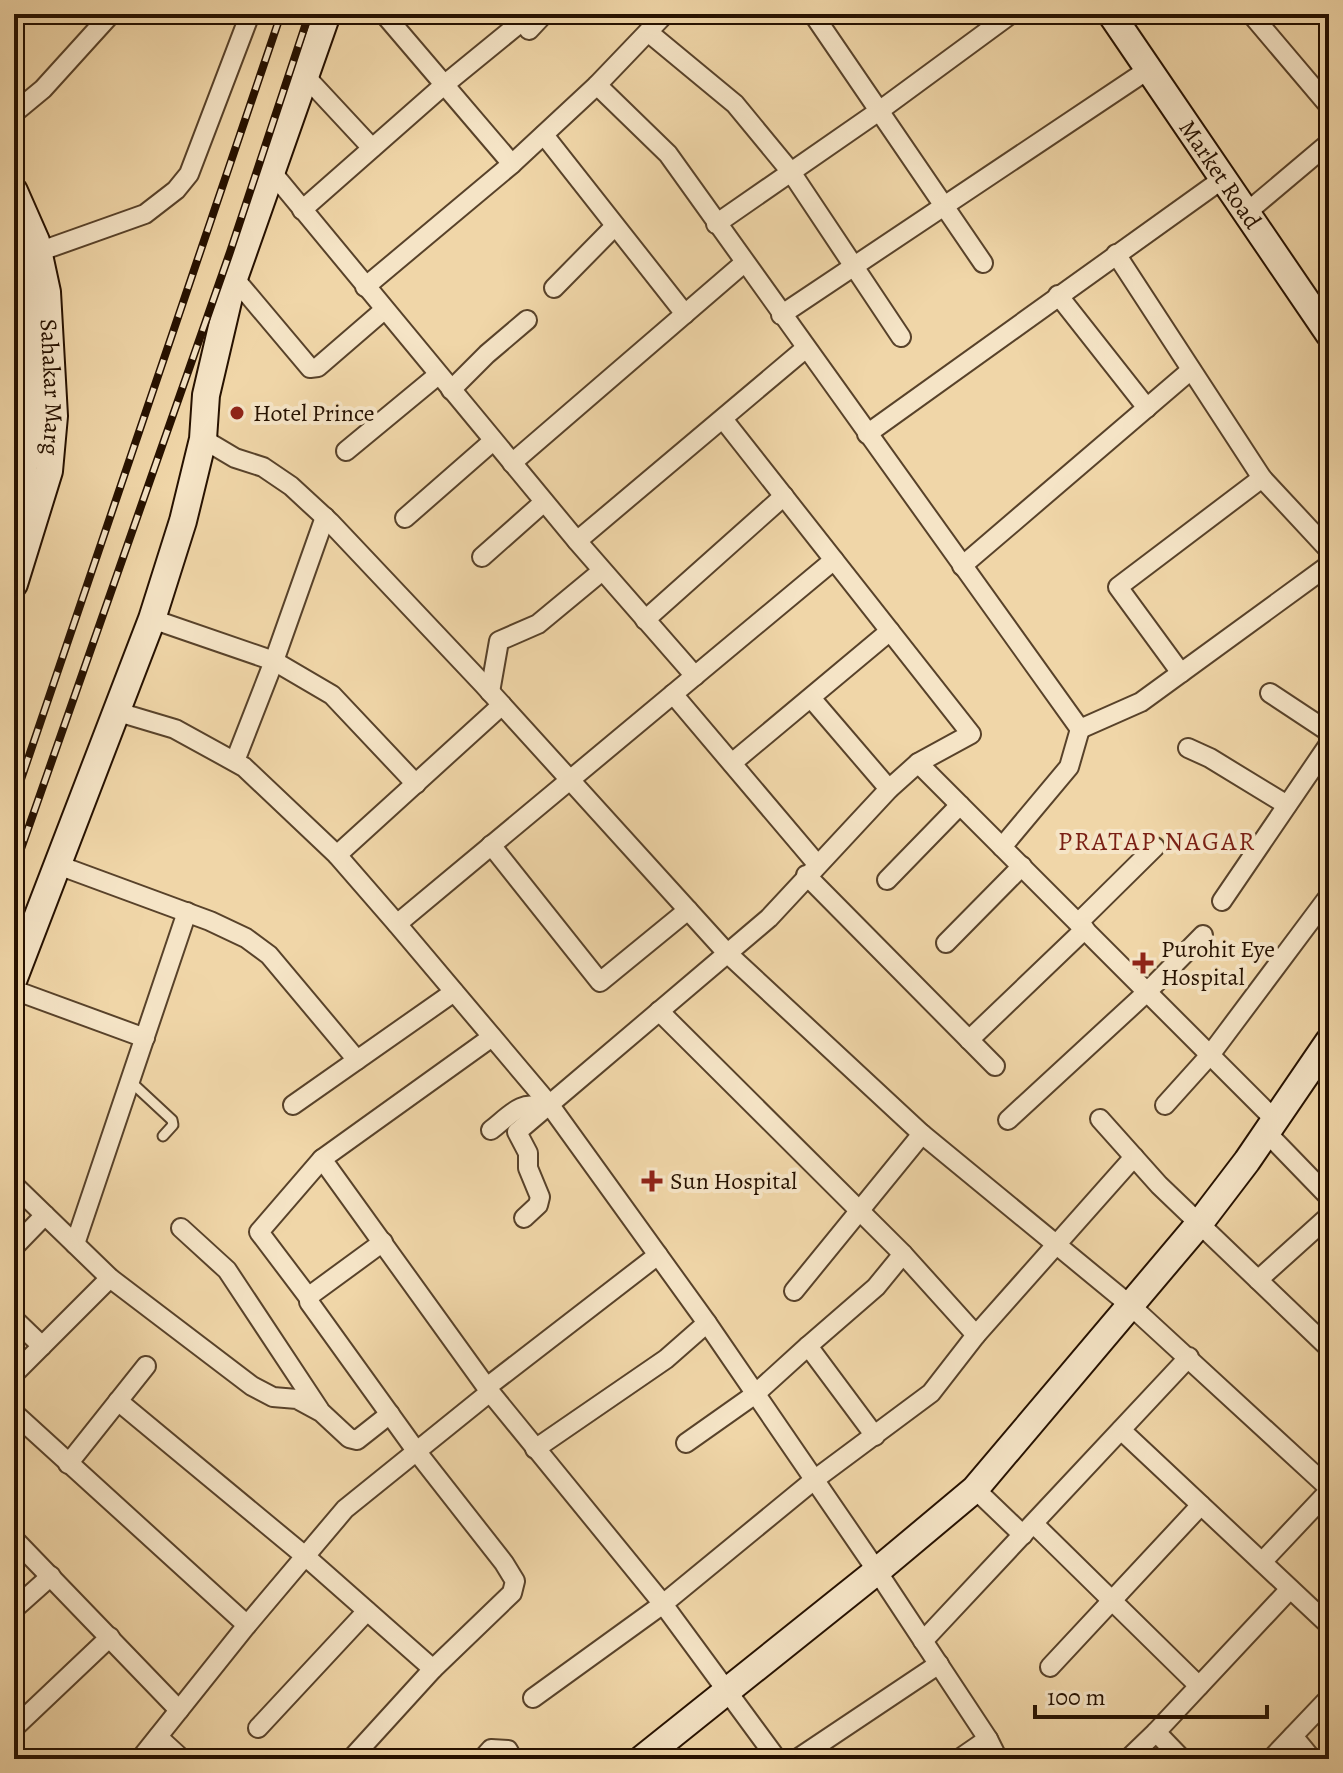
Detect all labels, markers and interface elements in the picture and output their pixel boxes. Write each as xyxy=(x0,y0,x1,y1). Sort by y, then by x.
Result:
street label: Market Road xyxy=(1172,114,1269,235)
street label: Sahakar Marg xyxy=(33,318,70,457)
place label: Hotel Prince xyxy=(253,397,375,429)
marker: Hotel Prince xyxy=(228,404,246,422)
district label: PRATAP NAGAR xyxy=(1058,824,1256,859)
place label: Purohit Eye Hospital xyxy=(1161,933,1275,993)
marker: Purohit Eye Hospital xyxy=(1132,952,1154,974)
place label: Sun Hospital xyxy=(670,1165,797,1197)
marker: Sun Hospital xyxy=(641,1170,663,1192)
scale bar xyxy=(1035,1669,1267,1719)
text: 100 m xyxy=(1047,1681,1106,1713)

